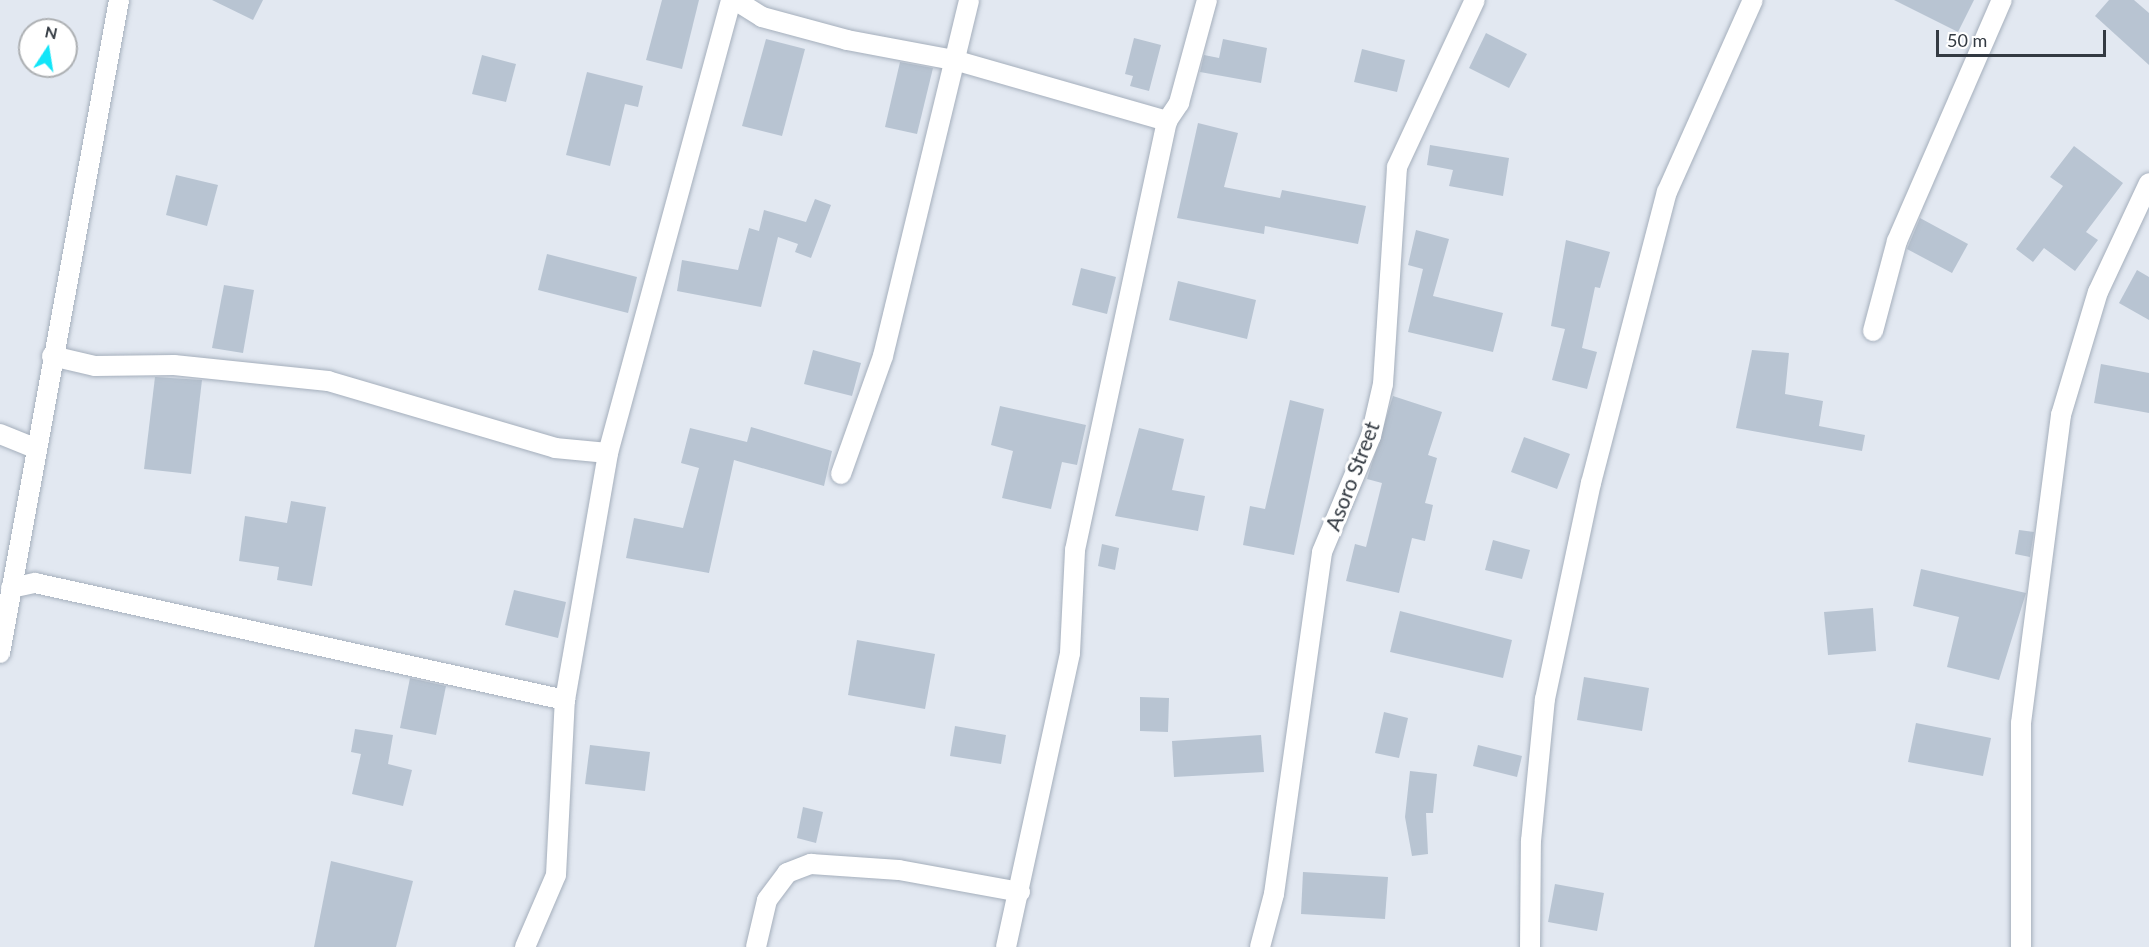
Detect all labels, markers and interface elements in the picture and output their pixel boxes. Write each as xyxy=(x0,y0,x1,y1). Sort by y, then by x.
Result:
north arrow xyxy=(18,18,78,78)
scale bar xyxy=(1939,18,2108,56)
text: N xyxy=(43,21,59,42)
text: 50 m xyxy=(1947,29,1987,51)
street label: Asoro Street xyxy=(1320,418,1384,534)

